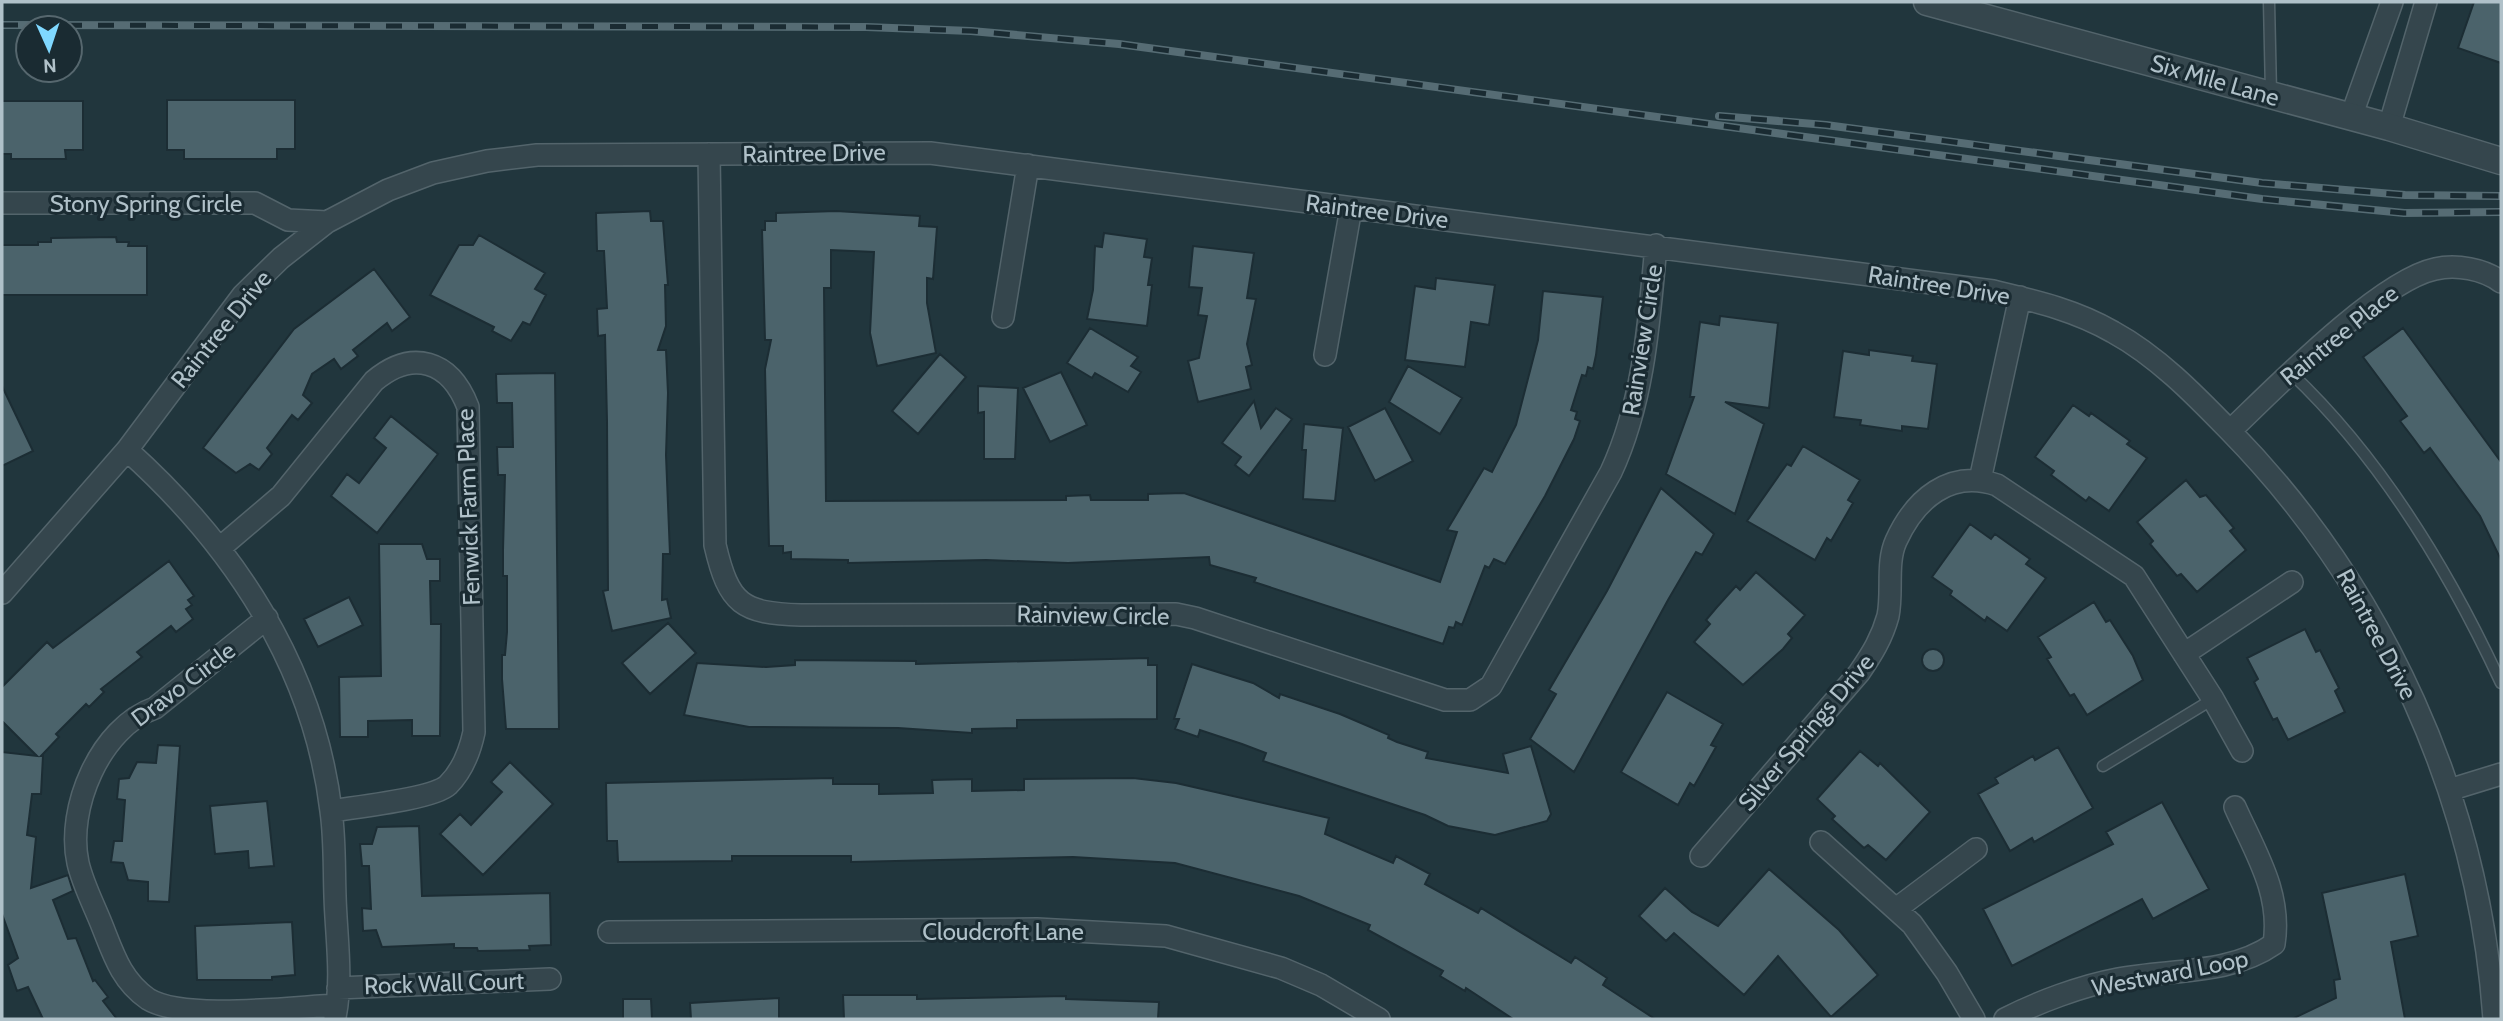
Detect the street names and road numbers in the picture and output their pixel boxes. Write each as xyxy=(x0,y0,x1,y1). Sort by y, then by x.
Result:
street label: Six Mile Lane xyxy=(2147,48,2283,112)
street label: Raintree Drive xyxy=(742,137,886,169)
street label: Raintree Drive xyxy=(1304,188,1450,234)
street label: Stony Spring Circle xyxy=(50,189,242,218)
street label: Raintree Drive xyxy=(1866,259,2012,311)
street label: Rainview Circle xyxy=(1616,262,1668,418)
street label: Raintree Drive xyxy=(165,264,277,394)
street label: Raintree Place xyxy=(2274,279,2404,391)
street label: Fenwick Farm Place xyxy=(450,408,486,606)
street label: Raintree Drive xyxy=(2331,564,2423,704)
street label: Rainview Circle xyxy=(1016,599,1170,631)
street label: Dravo Circle xyxy=(125,636,241,732)
street label: Silver Springs Drive xyxy=(1732,648,1880,816)
street label: Cloudcroft Lane xyxy=(922,917,1084,946)
street label: Westward Loop xyxy=(2089,944,2251,1002)
street label: Rock Wall Court xyxy=(363,966,525,1000)

